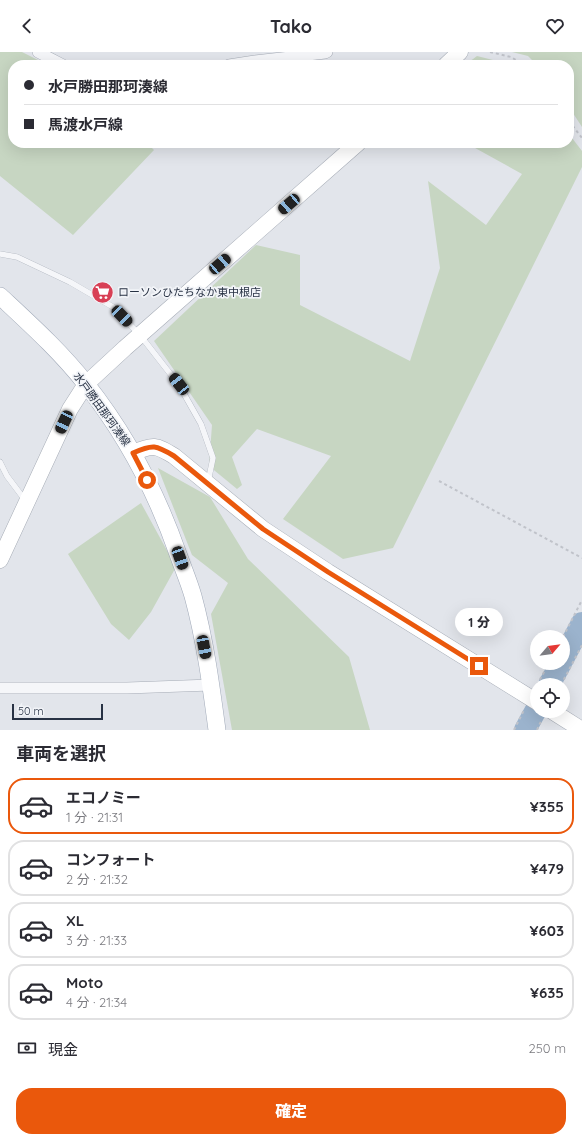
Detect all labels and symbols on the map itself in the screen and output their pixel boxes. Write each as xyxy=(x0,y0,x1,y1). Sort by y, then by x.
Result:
car xyxy=(276,192,302,216)
car xyxy=(207,252,233,276)
supermarket icon: ローソンひたちなか東中根店 xyxy=(90,279,116,305)
place label: ローソンひたちなか東中根店 xyxy=(118,285,261,299)
car xyxy=(109,303,135,329)
street label: 水戸勝田那珂湊線 xyxy=(70,369,134,449)
car xyxy=(167,371,191,397)
car xyxy=(53,409,75,435)
route start xyxy=(138,471,156,489)
car xyxy=(170,545,190,571)
callout: 1 分 xyxy=(455,608,503,636)
north arrow xyxy=(530,630,570,670)
car xyxy=(196,634,212,660)
route end xyxy=(470,657,488,675)
scale bar xyxy=(12,702,103,721)

